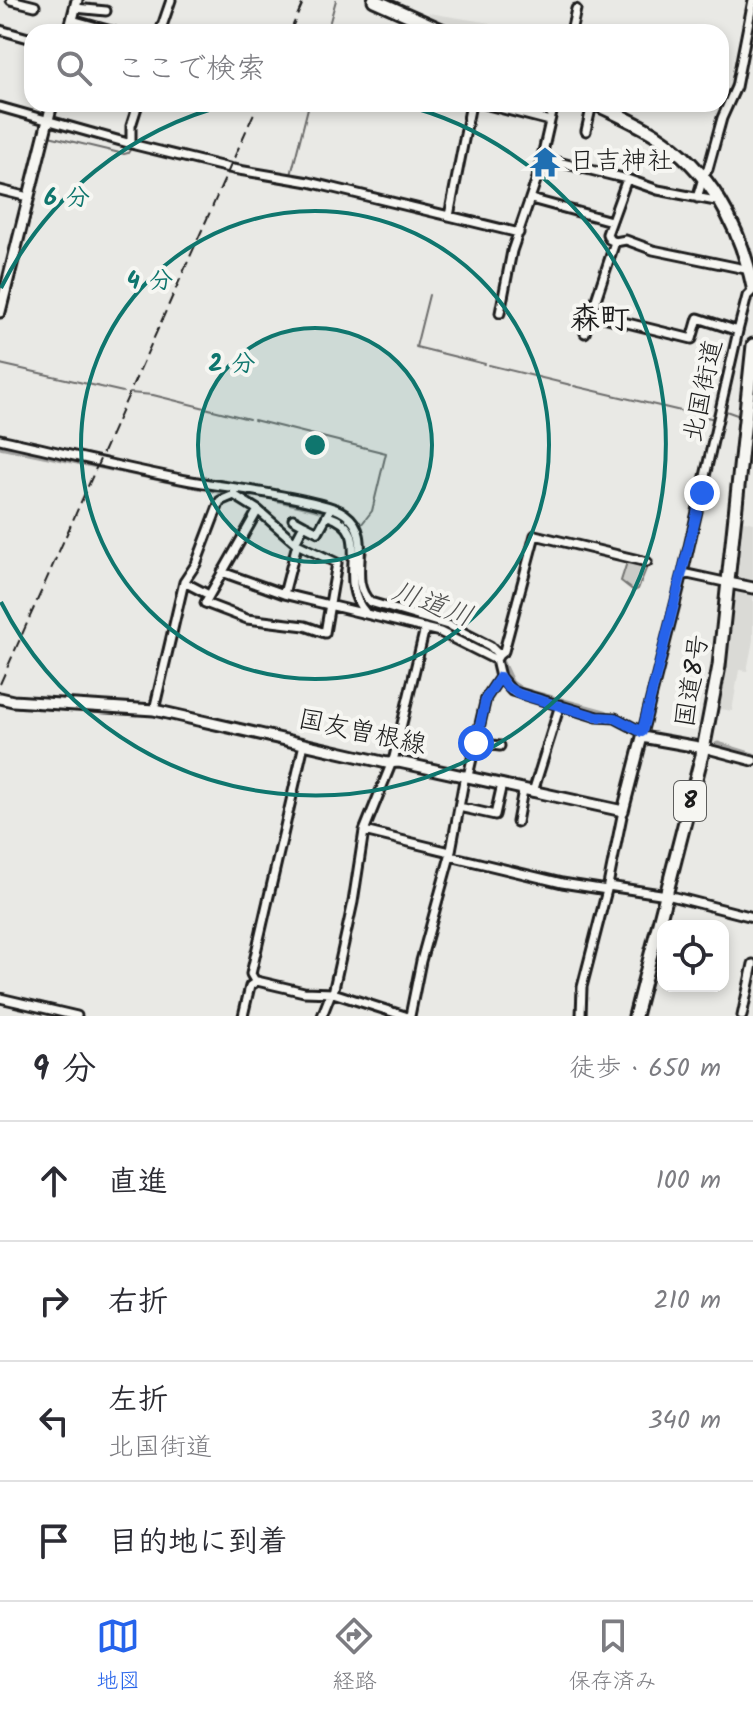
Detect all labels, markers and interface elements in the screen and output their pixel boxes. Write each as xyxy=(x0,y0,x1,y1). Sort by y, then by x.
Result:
search box xyxy=(24,24,729,112)
icon: search xyxy=(52,46,96,90)
text: ここで検索 xyxy=(116,46,266,94)
place label: 日吉神社 xyxy=(569,141,673,183)
temple icon: 日吉神社 xyxy=(528,145,562,179)
text: 6 分 xyxy=(44,179,90,218)
text: 4 分 xyxy=(127,262,173,301)
district label: 森町 xyxy=(570,296,630,344)
street label: 北国街道 xyxy=(673,336,735,446)
text: 2 分 xyxy=(208,345,256,384)
centre of rings xyxy=(301,431,329,459)
route end xyxy=(684,475,720,511)
water label: 川道川 xyxy=(385,569,479,641)
street label: 国道8号 xyxy=(665,631,721,731)
street label: 国友曽根線 xyxy=(294,699,430,767)
route start xyxy=(458,725,494,761)
road number: 8 xyxy=(674,781,706,821)
map controls xyxy=(657,920,729,992)
button: locate xyxy=(657,920,729,992)
text: 9 分 xyxy=(32,1043,96,1097)
text: 徒歩 · 650 m xyxy=(569,1048,721,1090)
icon: ahead xyxy=(32,1159,76,1203)
text: 直進 xyxy=(108,1159,168,1207)
text: 100 m xyxy=(656,1160,721,1202)
icon: right xyxy=(32,1279,76,1323)
text: 右折 xyxy=(108,1279,168,1327)
text: 210 m xyxy=(654,1280,721,1322)
text: 左折 xyxy=(108,1377,168,1425)
icon: left xyxy=(32,1399,76,1443)
text: 340 m xyxy=(648,1400,721,1442)
text: 北国街道 xyxy=(108,1427,212,1469)
icon: arrive xyxy=(32,1519,76,1563)
text: 目的地に到着 xyxy=(108,1519,288,1567)
tab: 地図 xyxy=(96,1614,140,1700)
tab: 経路 xyxy=(332,1614,377,1700)
tab: 保存済み xyxy=(569,1614,657,1700)

